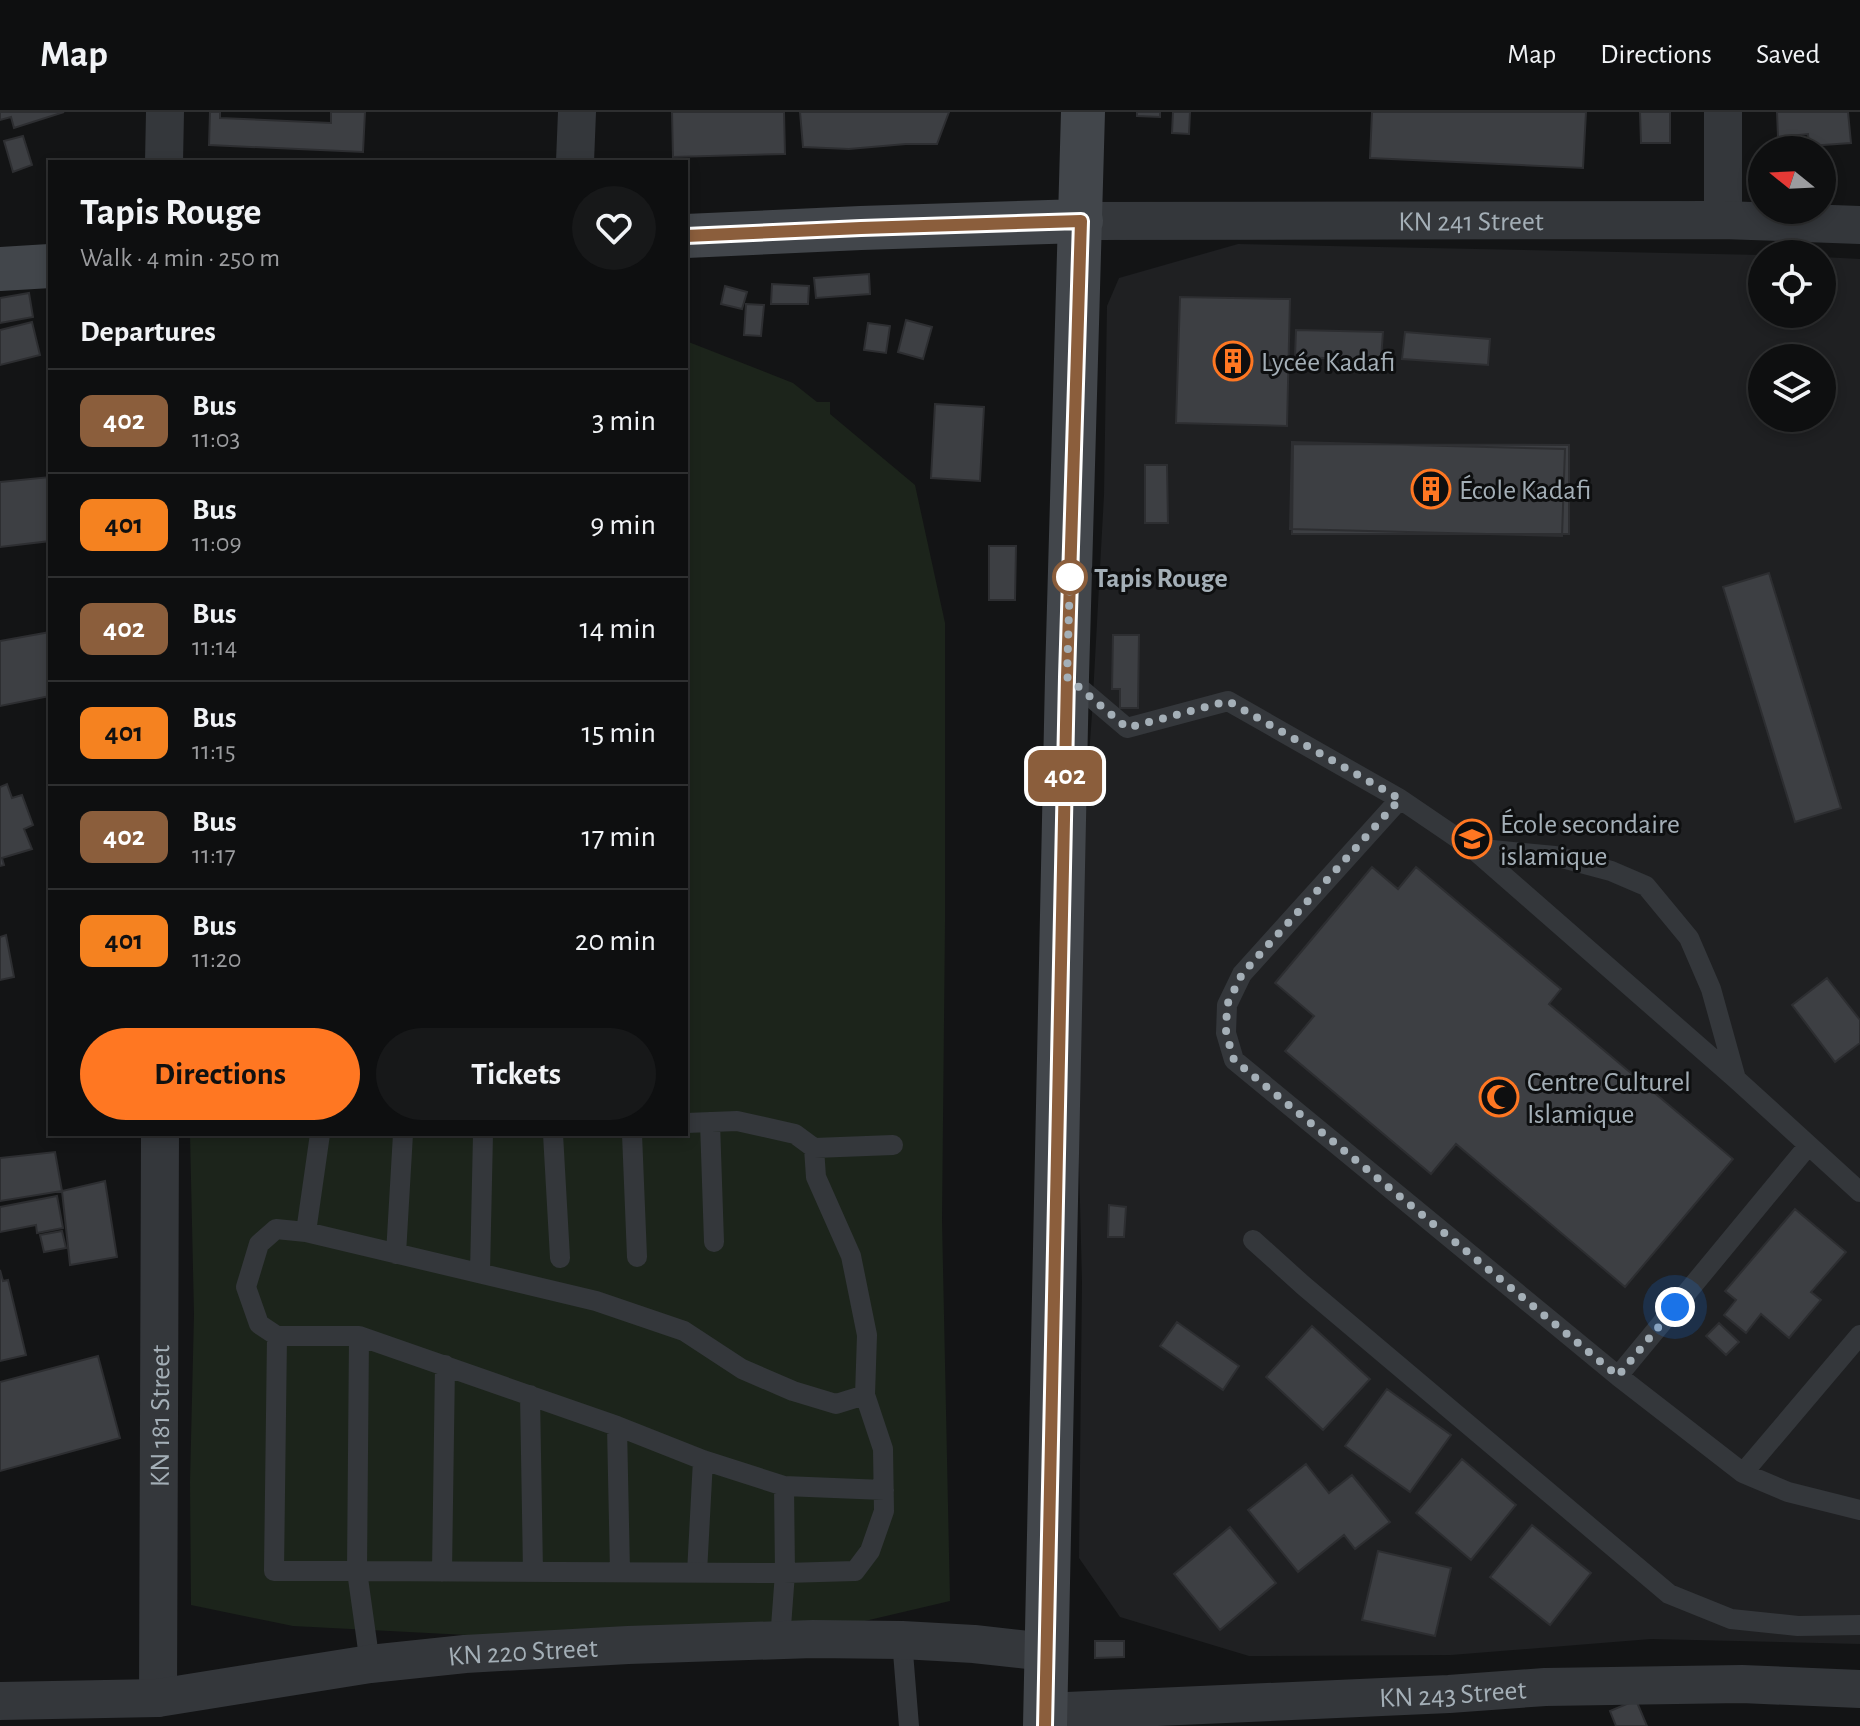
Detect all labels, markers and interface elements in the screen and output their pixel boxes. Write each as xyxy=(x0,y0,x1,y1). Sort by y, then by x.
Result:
text: Map xyxy=(40,36,108,74)
text: Map xyxy=(1507,41,1556,69)
text: Directions xyxy=(1600,41,1712,69)
text: Saved xyxy=(1756,41,1820,69)
north arrow xyxy=(1748,136,1836,224)
map controls xyxy=(1748,136,1836,432)
button: heart xyxy=(572,186,656,270)
text: Tapis Rouge xyxy=(80,194,262,232)
street label: KN 241 Street xyxy=(1398,208,1544,237)
button: locate xyxy=(1748,240,1836,328)
text: Walk · 4 min · 250 m xyxy=(80,245,280,271)
text: Departures xyxy=(80,317,216,347)
building icon: Lycée Kadafi xyxy=(1212,340,1254,382)
button: layers xyxy=(1748,344,1836,432)
place label: Lycée Kadafi xyxy=(1261,349,1395,377)
text: Bus xyxy=(192,391,237,421)
text: 3 min xyxy=(592,406,656,436)
text: 402 xyxy=(103,407,145,435)
text: 11:03 xyxy=(192,426,240,452)
building icon: École Kadafi xyxy=(1410,468,1452,510)
place label: École Kadafi xyxy=(1459,474,1591,505)
text: Bus xyxy=(192,495,237,525)
text: 9 min xyxy=(590,510,656,540)
text: 401 xyxy=(105,511,143,539)
text: 11:09 xyxy=(192,530,242,556)
marker: Tapis Rouge xyxy=(1053,560,1087,594)
place label: Tapis Rouge xyxy=(1094,565,1228,593)
text: Bus xyxy=(192,599,237,629)
text: 14 min xyxy=(580,614,656,644)
text: 402 xyxy=(103,615,145,643)
text: 11:14 xyxy=(192,634,237,660)
text: Bus xyxy=(192,703,237,733)
text: 15 min xyxy=(581,718,656,748)
text: 401 xyxy=(105,719,143,747)
text: 11:15 xyxy=(192,738,236,764)
line badge: 402 xyxy=(1019,750,1111,802)
text: 402 xyxy=(1044,762,1086,790)
text: Bus xyxy=(192,807,237,837)
place label: École secondaire islamique xyxy=(1500,808,1680,871)
school or university icon: École secondaire islamique xyxy=(1451,818,1493,860)
text: 17 min xyxy=(581,822,656,852)
text: 402 xyxy=(103,823,145,851)
text: 11:17 xyxy=(192,842,236,868)
text: Bus xyxy=(192,911,237,941)
text: 20 min xyxy=(575,926,656,956)
text: 401 xyxy=(105,927,143,955)
text: 11:20 xyxy=(192,946,241,972)
button: Directions xyxy=(80,1028,360,1120)
button: Tickets xyxy=(376,1028,656,1120)
place label: Centre Culturel Islamique xyxy=(1527,1069,1691,1129)
mosque icon: Centre Culturel Islamique xyxy=(1478,1076,1520,1118)
your location xyxy=(1655,1287,1695,1327)
street label: KN 181 Street xyxy=(147,1345,175,1487)
street label: KN 220 Street xyxy=(447,1635,598,1672)
street label: KN 243 Street xyxy=(1378,1676,1527,1713)

